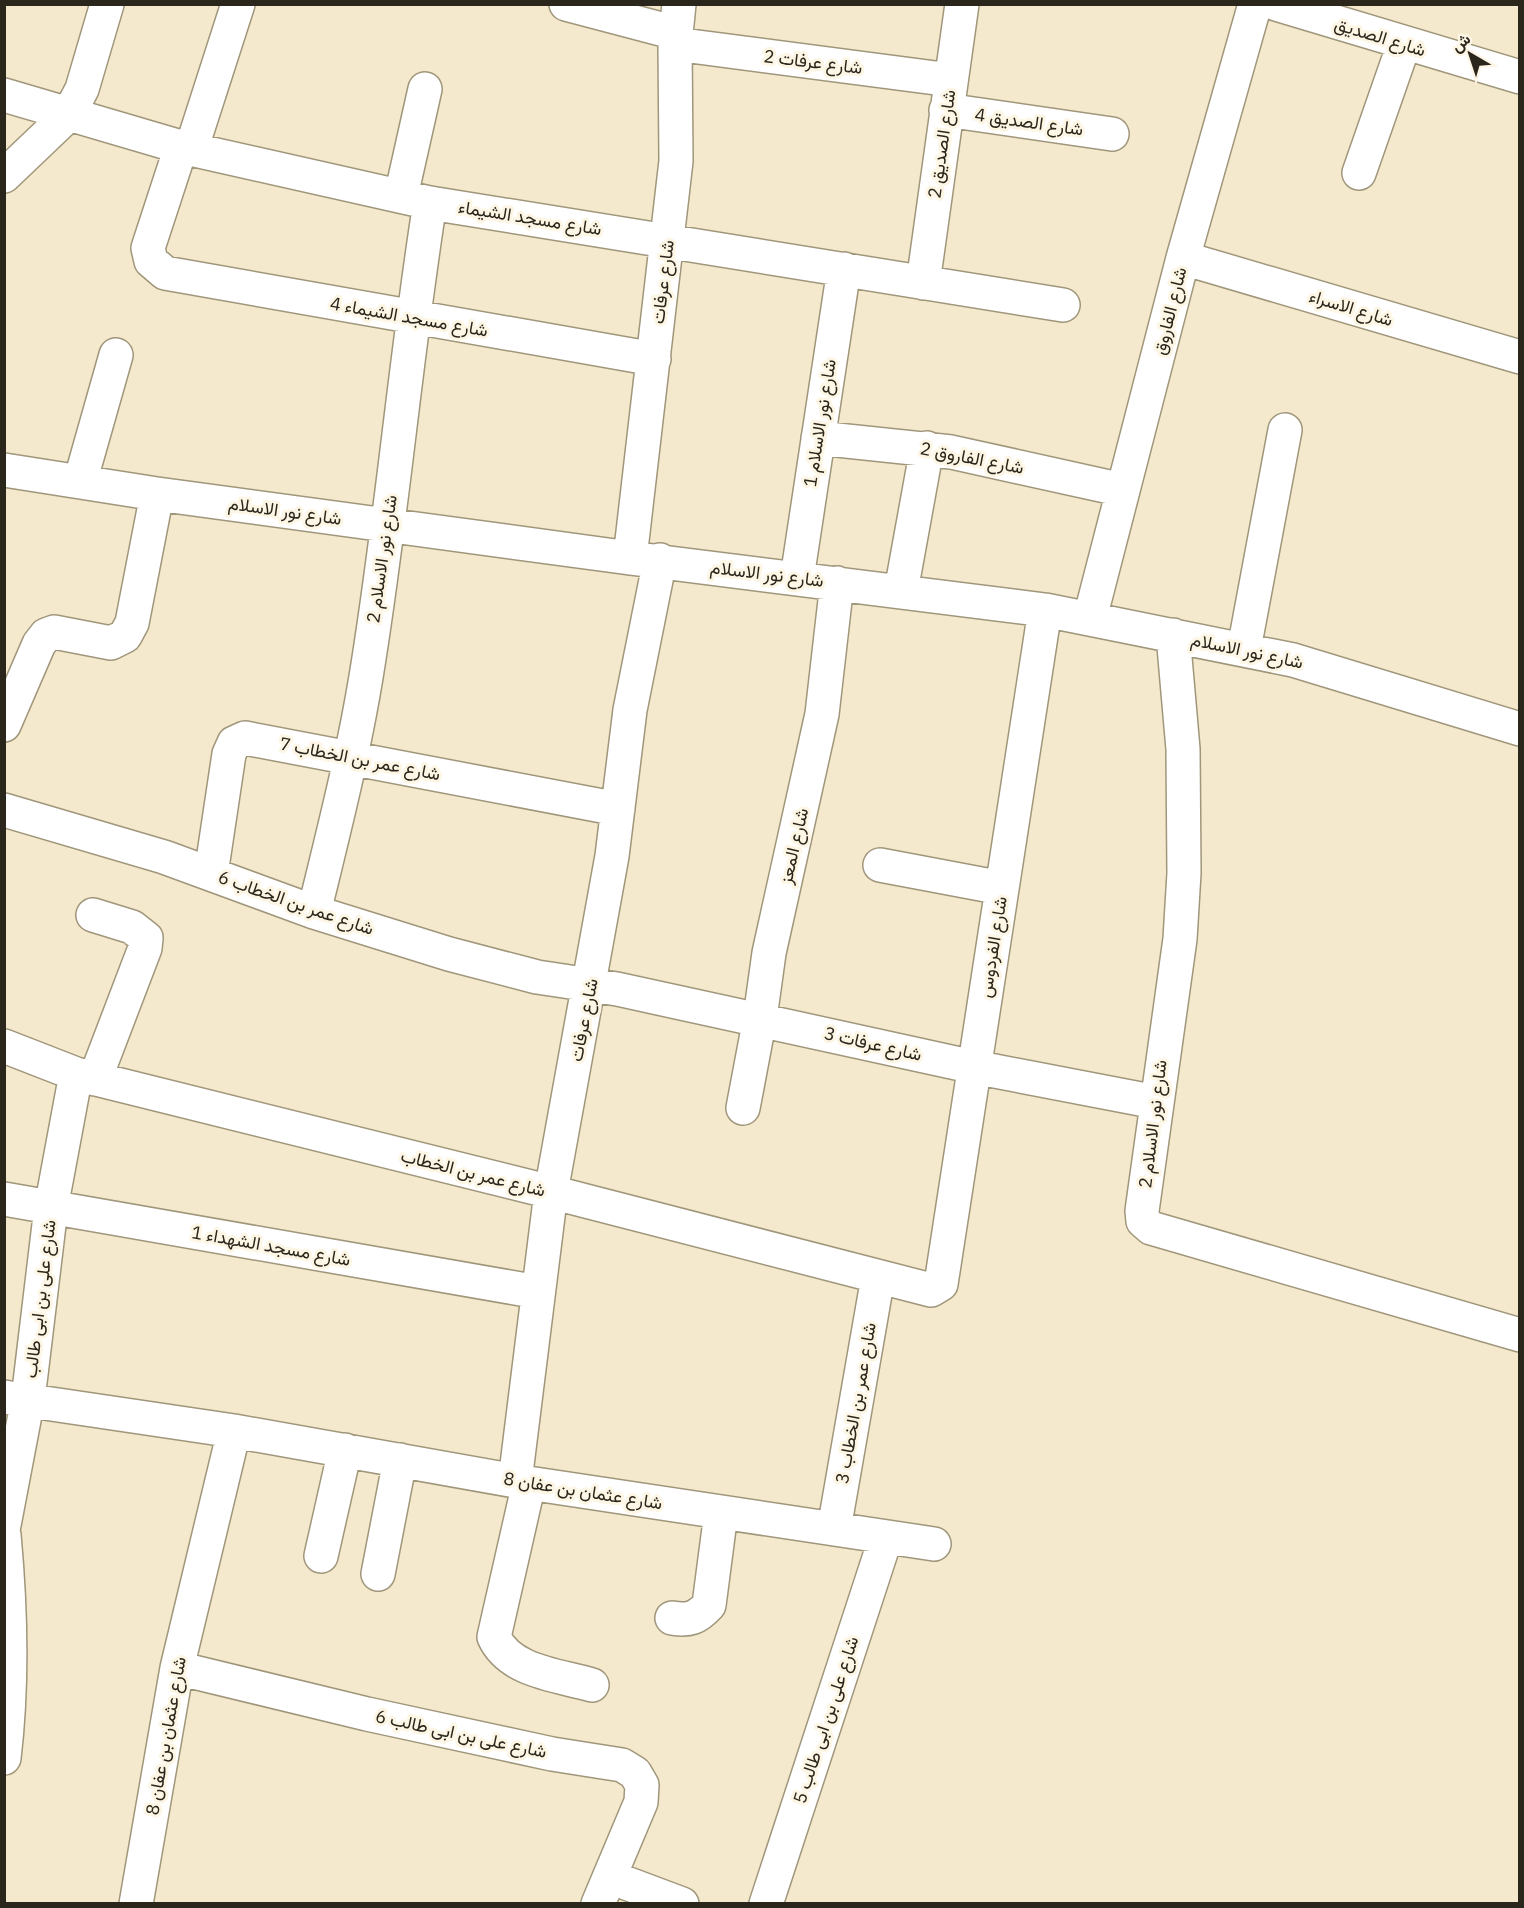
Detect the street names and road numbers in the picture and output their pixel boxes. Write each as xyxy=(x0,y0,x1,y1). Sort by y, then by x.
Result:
street label: شارع الصديق xyxy=(1331,12,1429,62)
street label: شارع عرفات 2 xyxy=(762,44,864,80)
street label: شارع الصديق 2 xyxy=(923,88,961,200)
street label: شارع الصديق 4 xyxy=(973,103,1085,141)
street label: شارع مسجد الشيماء xyxy=(457,195,603,241)
street label: شارع عرفات xyxy=(646,239,680,325)
street label: شارع الفاروق xyxy=(1147,265,1193,357)
street label: شارع الاسراء xyxy=(1306,284,1396,332)
street label: شارع مسجد الشيماء 4 xyxy=(328,291,490,343)
street label: شارع نور الاسلام 1 xyxy=(798,357,842,489)
street label: شارع الفاروق 2 xyxy=(918,436,1026,480)
street label: شارع نور الاسلام xyxy=(227,491,343,531)
street label: شارع نور الاسلام 2 xyxy=(361,493,403,625)
street label: شارع نور الاسلام xyxy=(709,555,825,593)
street label: شارع نور الاسلام xyxy=(1189,627,1305,675)
street label: شارع عمر بن الخطاب 7 xyxy=(278,732,442,786)
street label: شارع المعز xyxy=(773,806,814,887)
street label: شارع عمر بن الخطاب 6 xyxy=(215,865,377,941)
street label: شارع الفردوس xyxy=(973,895,1013,999)
street label: شارع عرفات xyxy=(564,976,604,1064)
street label: شارع عرفات 3 xyxy=(822,1021,924,1067)
street label: شارع نور الاسلام 2 xyxy=(1133,1058,1173,1190)
street label: شارع عمر بن الخطاب xyxy=(398,1143,548,1203)
street label: شارع على بن ابى طالب xyxy=(18,1218,62,1380)
street label: شارع مسجد الشهداء 1 xyxy=(190,1220,352,1272)
street label: شارع عمر بن الخطاب 3 xyxy=(830,1321,882,1485)
street label: شارع عثمان بن عفان 8 xyxy=(502,1467,664,1515)
street label: شارع على بن ابى طالب 5 xyxy=(788,1633,864,1807)
street label: شارع عثمان بن عفان 8 xyxy=(140,1655,192,1817)
street label: شارع على بن ابى طالب 6 xyxy=(373,1704,549,1764)

